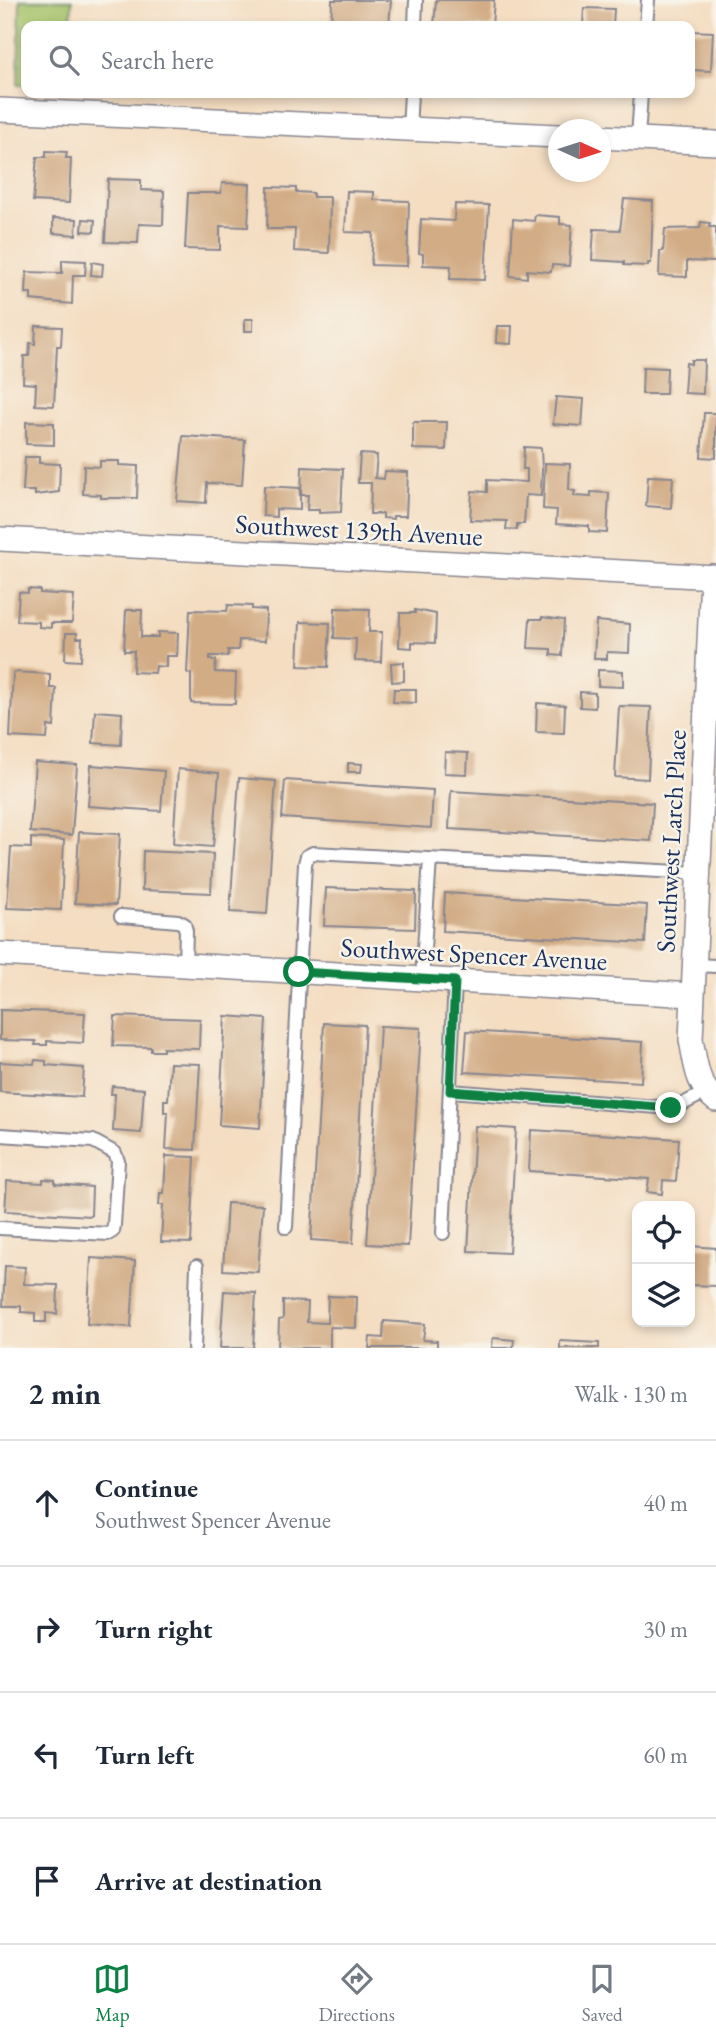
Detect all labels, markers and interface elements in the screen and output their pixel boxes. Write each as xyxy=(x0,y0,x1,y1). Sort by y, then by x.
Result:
search box xyxy=(21,21,695,98)
icon: search xyxy=(45,41,83,79)
text: Search here xyxy=(101,43,214,77)
north arrow xyxy=(548,119,611,182)
street label: Southwest 139th Avenue xyxy=(235,507,483,553)
street label: Southwest Larch Place xyxy=(648,729,694,953)
street label: Southwest Spencer Avenue xyxy=(340,930,608,978)
route start xyxy=(283,956,314,987)
route end xyxy=(655,1092,686,1123)
map controls xyxy=(632,1201,695,1327)
button: locate xyxy=(632,1201,695,1264)
button: layers xyxy=(632,1264,695,1327)
text: 2 min xyxy=(28,1374,101,1413)
text: Walk · 130 m xyxy=(574,1379,688,1409)
text: Continue xyxy=(95,1471,198,1505)
icon: ahead xyxy=(28,1484,66,1522)
text: 40 m xyxy=(643,1488,688,1518)
text: Southwest Spencer Avenue xyxy=(95,1505,331,1535)
icon: right xyxy=(28,1610,66,1648)
text: Turn right xyxy=(95,1612,213,1646)
text: 30 m xyxy=(643,1614,688,1644)
icon: left xyxy=(28,1736,66,1774)
text: Turn left xyxy=(95,1738,194,1772)
text: 60 m xyxy=(643,1740,688,1770)
icon: arrive xyxy=(28,1862,66,1900)
text: Arrive at destination xyxy=(95,1864,322,1898)
tab: Map xyxy=(93,1960,131,2027)
tab: Directions xyxy=(318,1960,395,2027)
tab: Saved xyxy=(582,1960,623,2027)

